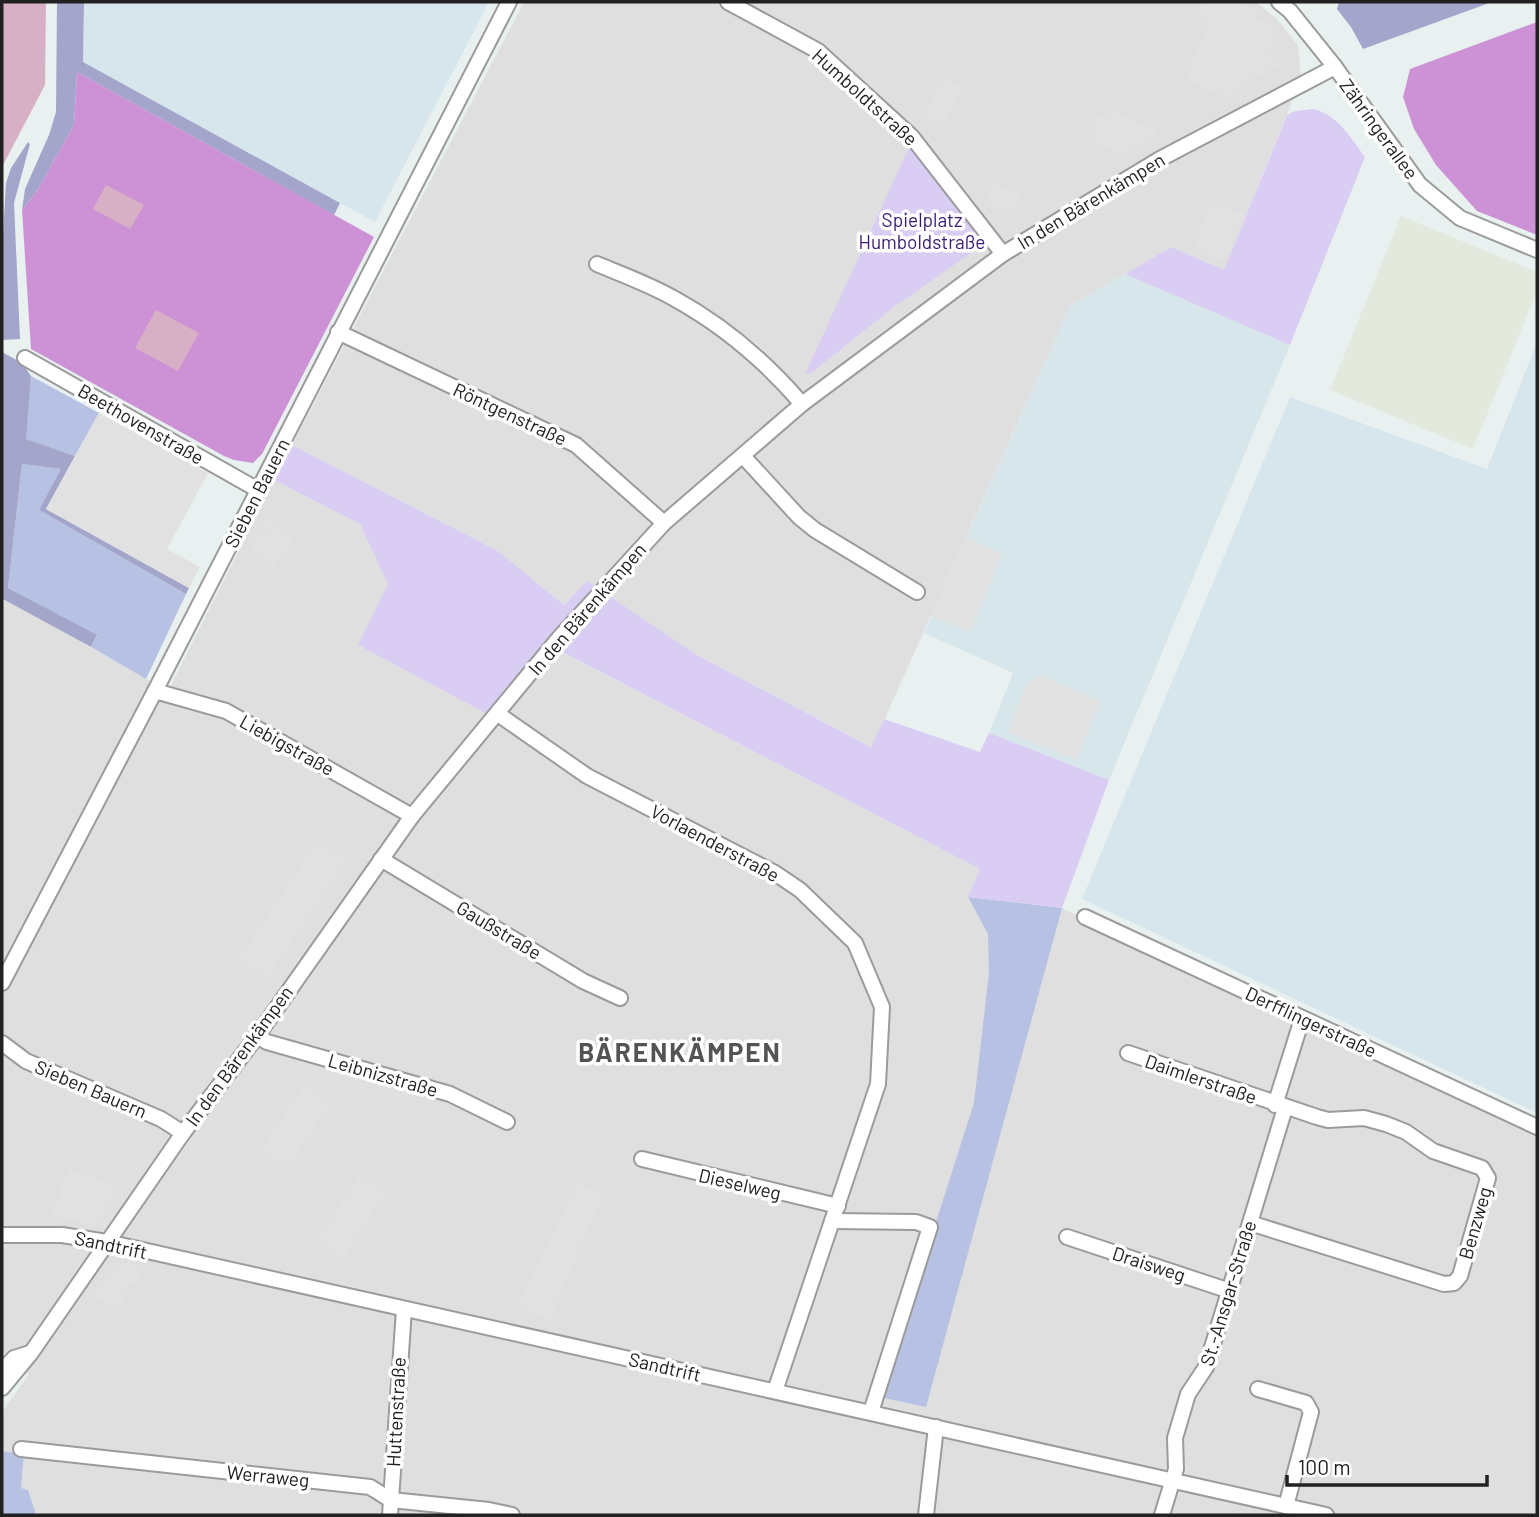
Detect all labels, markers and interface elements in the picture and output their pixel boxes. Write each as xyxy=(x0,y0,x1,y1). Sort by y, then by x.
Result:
street label: Humboldtstraße xyxy=(808,43,923,150)
street label: Zähringerallee xyxy=(1335,74,1423,183)
street label: In den Bärenkämpen xyxy=(1013,148,1169,254)
park label: Spielplatz Humboldstraße xyxy=(859,208,985,253)
street label: Röntgenstraße xyxy=(450,377,571,450)
street label: Beethovenstraße xyxy=(74,378,208,469)
street label: Sieben Bauern xyxy=(219,434,294,551)
street label: In den Bärenkämpen xyxy=(523,538,650,679)
street label: Liebigstraße xyxy=(236,709,338,780)
street label: Vorlaenderstraße xyxy=(647,799,784,886)
street label: Gaußstraße xyxy=(453,895,546,964)
street label: In den Bärenkämpen xyxy=(180,981,297,1130)
street label: Derfflingerstraße xyxy=(1242,981,1380,1062)
district label: BÄRENKÄMPEN xyxy=(578,1036,782,1067)
street label: Leibnizstraße xyxy=(326,1048,441,1101)
street label: Daimlerstraße xyxy=(1142,1049,1260,1108)
street label: Sieben Bauern xyxy=(32,1055,151,1122)
street label: Dieselweg xyxy=(697,1163,784,1204)
street label: Benzweg xyxy=(1453,1184,1496,1262)
street label: St.-Ansgar-Straße xyxy=(1194,1217,1261,1368)
street label: Sandtrift xyxy=(73,1226,149,1263)
street label: Draisweg xyxy=(1110,1241,1189,1286)
street label: Sandtrift xyxy=(627,1347,704,1386)
street label: Huttenstraße xyxy=(381,1357,410,1467)
scale bar xyxy=(1287,1444,1486,1488)
text: 100 m xyxy=(1298,1454,1351,1479)
street label: Werraweg xyxy=(226,1460,310,1491)

